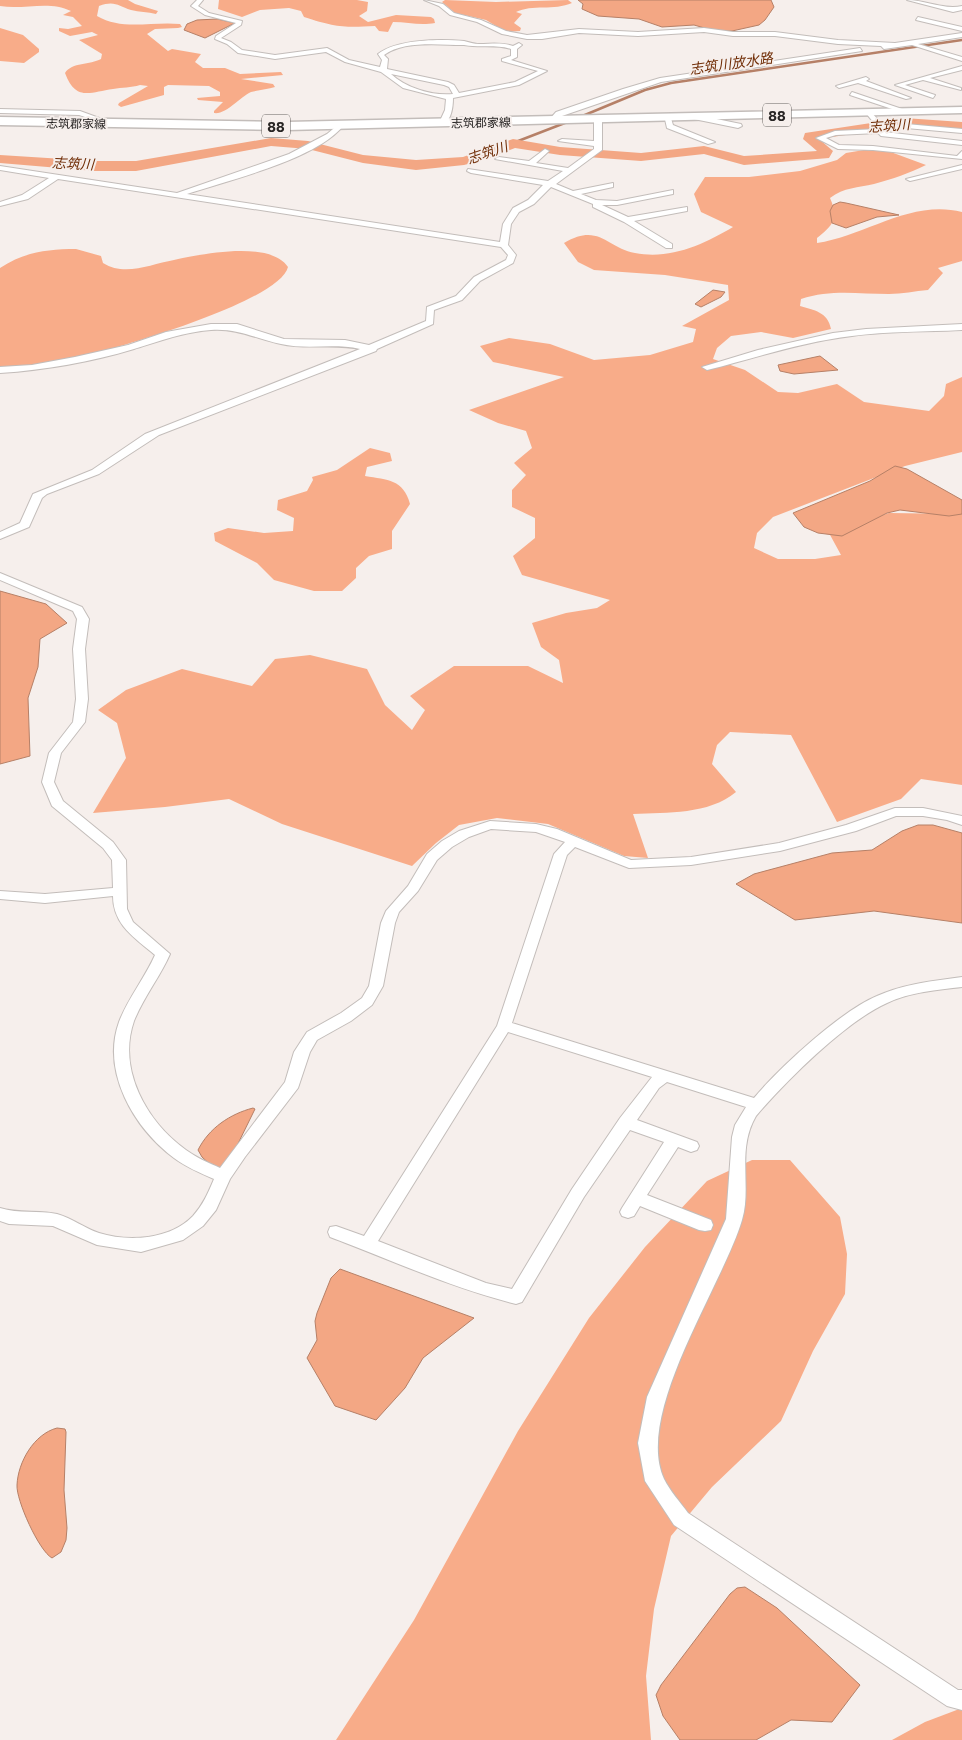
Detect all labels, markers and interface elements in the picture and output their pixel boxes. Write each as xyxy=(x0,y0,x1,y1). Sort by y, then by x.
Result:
water label: 志筑川放水路 xyxy=(688,49,775,77)
road number: 88 xyxy=(763,104,791,126)
road number: 88 xyxy=(262,114,290,138)
street label: 志筑郡家線 xyxy=(451,114,511,130)
street label: 志筑郡家線 xyxy=(46,115,106,131)
water label: 志筑川 xyxy=(867,115,913,135)
water label: 志筑川 xyxy=(464,136,512,167)
water label: 志筑川 xyxy=(52,153,96,173)

